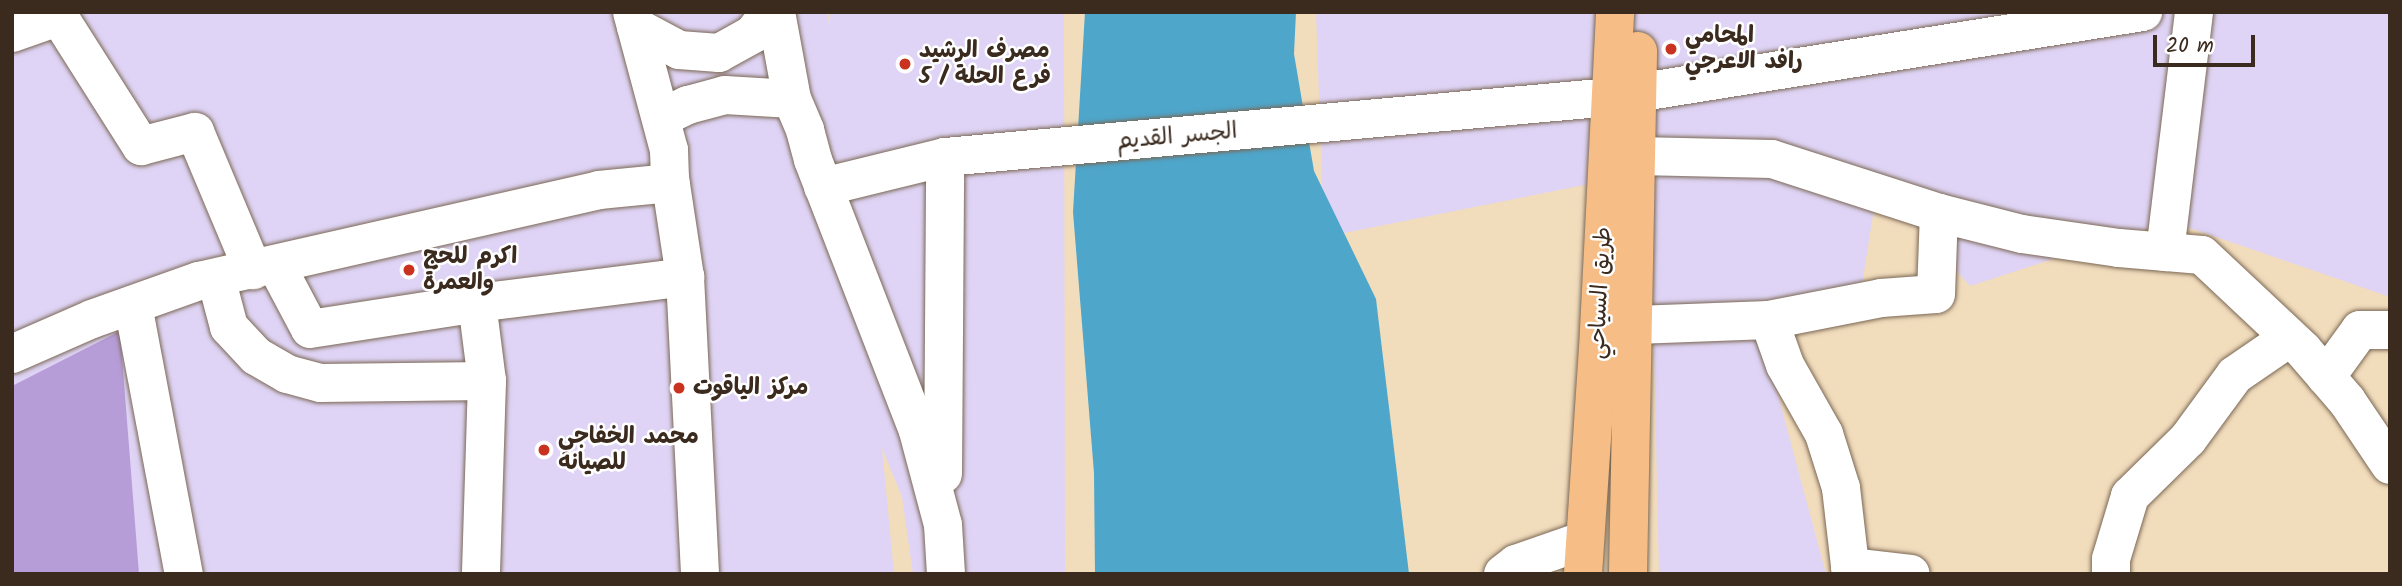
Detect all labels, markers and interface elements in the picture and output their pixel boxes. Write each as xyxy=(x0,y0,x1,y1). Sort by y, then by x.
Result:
scale bar xyxy=(2157,21,2258,65)
place label: المحامي رافد الاعرجي xyxy=(1685,22,1803,76)
text: 20 m xyxy=(2166,30,2214,63)
place label: مصرف الرشيد فرع الحلة / 5 xyxy=(919,37,1051,91)
marker: المحامي رافد الاعرجي xyxy=(1663,41,1679,57)
marker: مصرف الرشيد فرع الحلة / 5 xyxy=(897,56,913,72)
street label: الجسر القديم xyxy=(1115,118,1239,156)
street label: طريق السياحي xyxy=(1584,226,1618,360)
place label: اكرم للحج والعمرة xyxy=(423,243,517,297)
marker: اكرم للحج والعمرة xyxy=(401,262,417,278)
place label: مركز الياقوت xyxy=(693,374,808,402)
marker: مركز الياقوت xyxy=(671,380,687,396)
place label: محمد الخفاجي للصيانه xyxy=(558,423,699,477)
marker: محمد الخفاجي للصيانه xyxy=(536,442,552,458)

